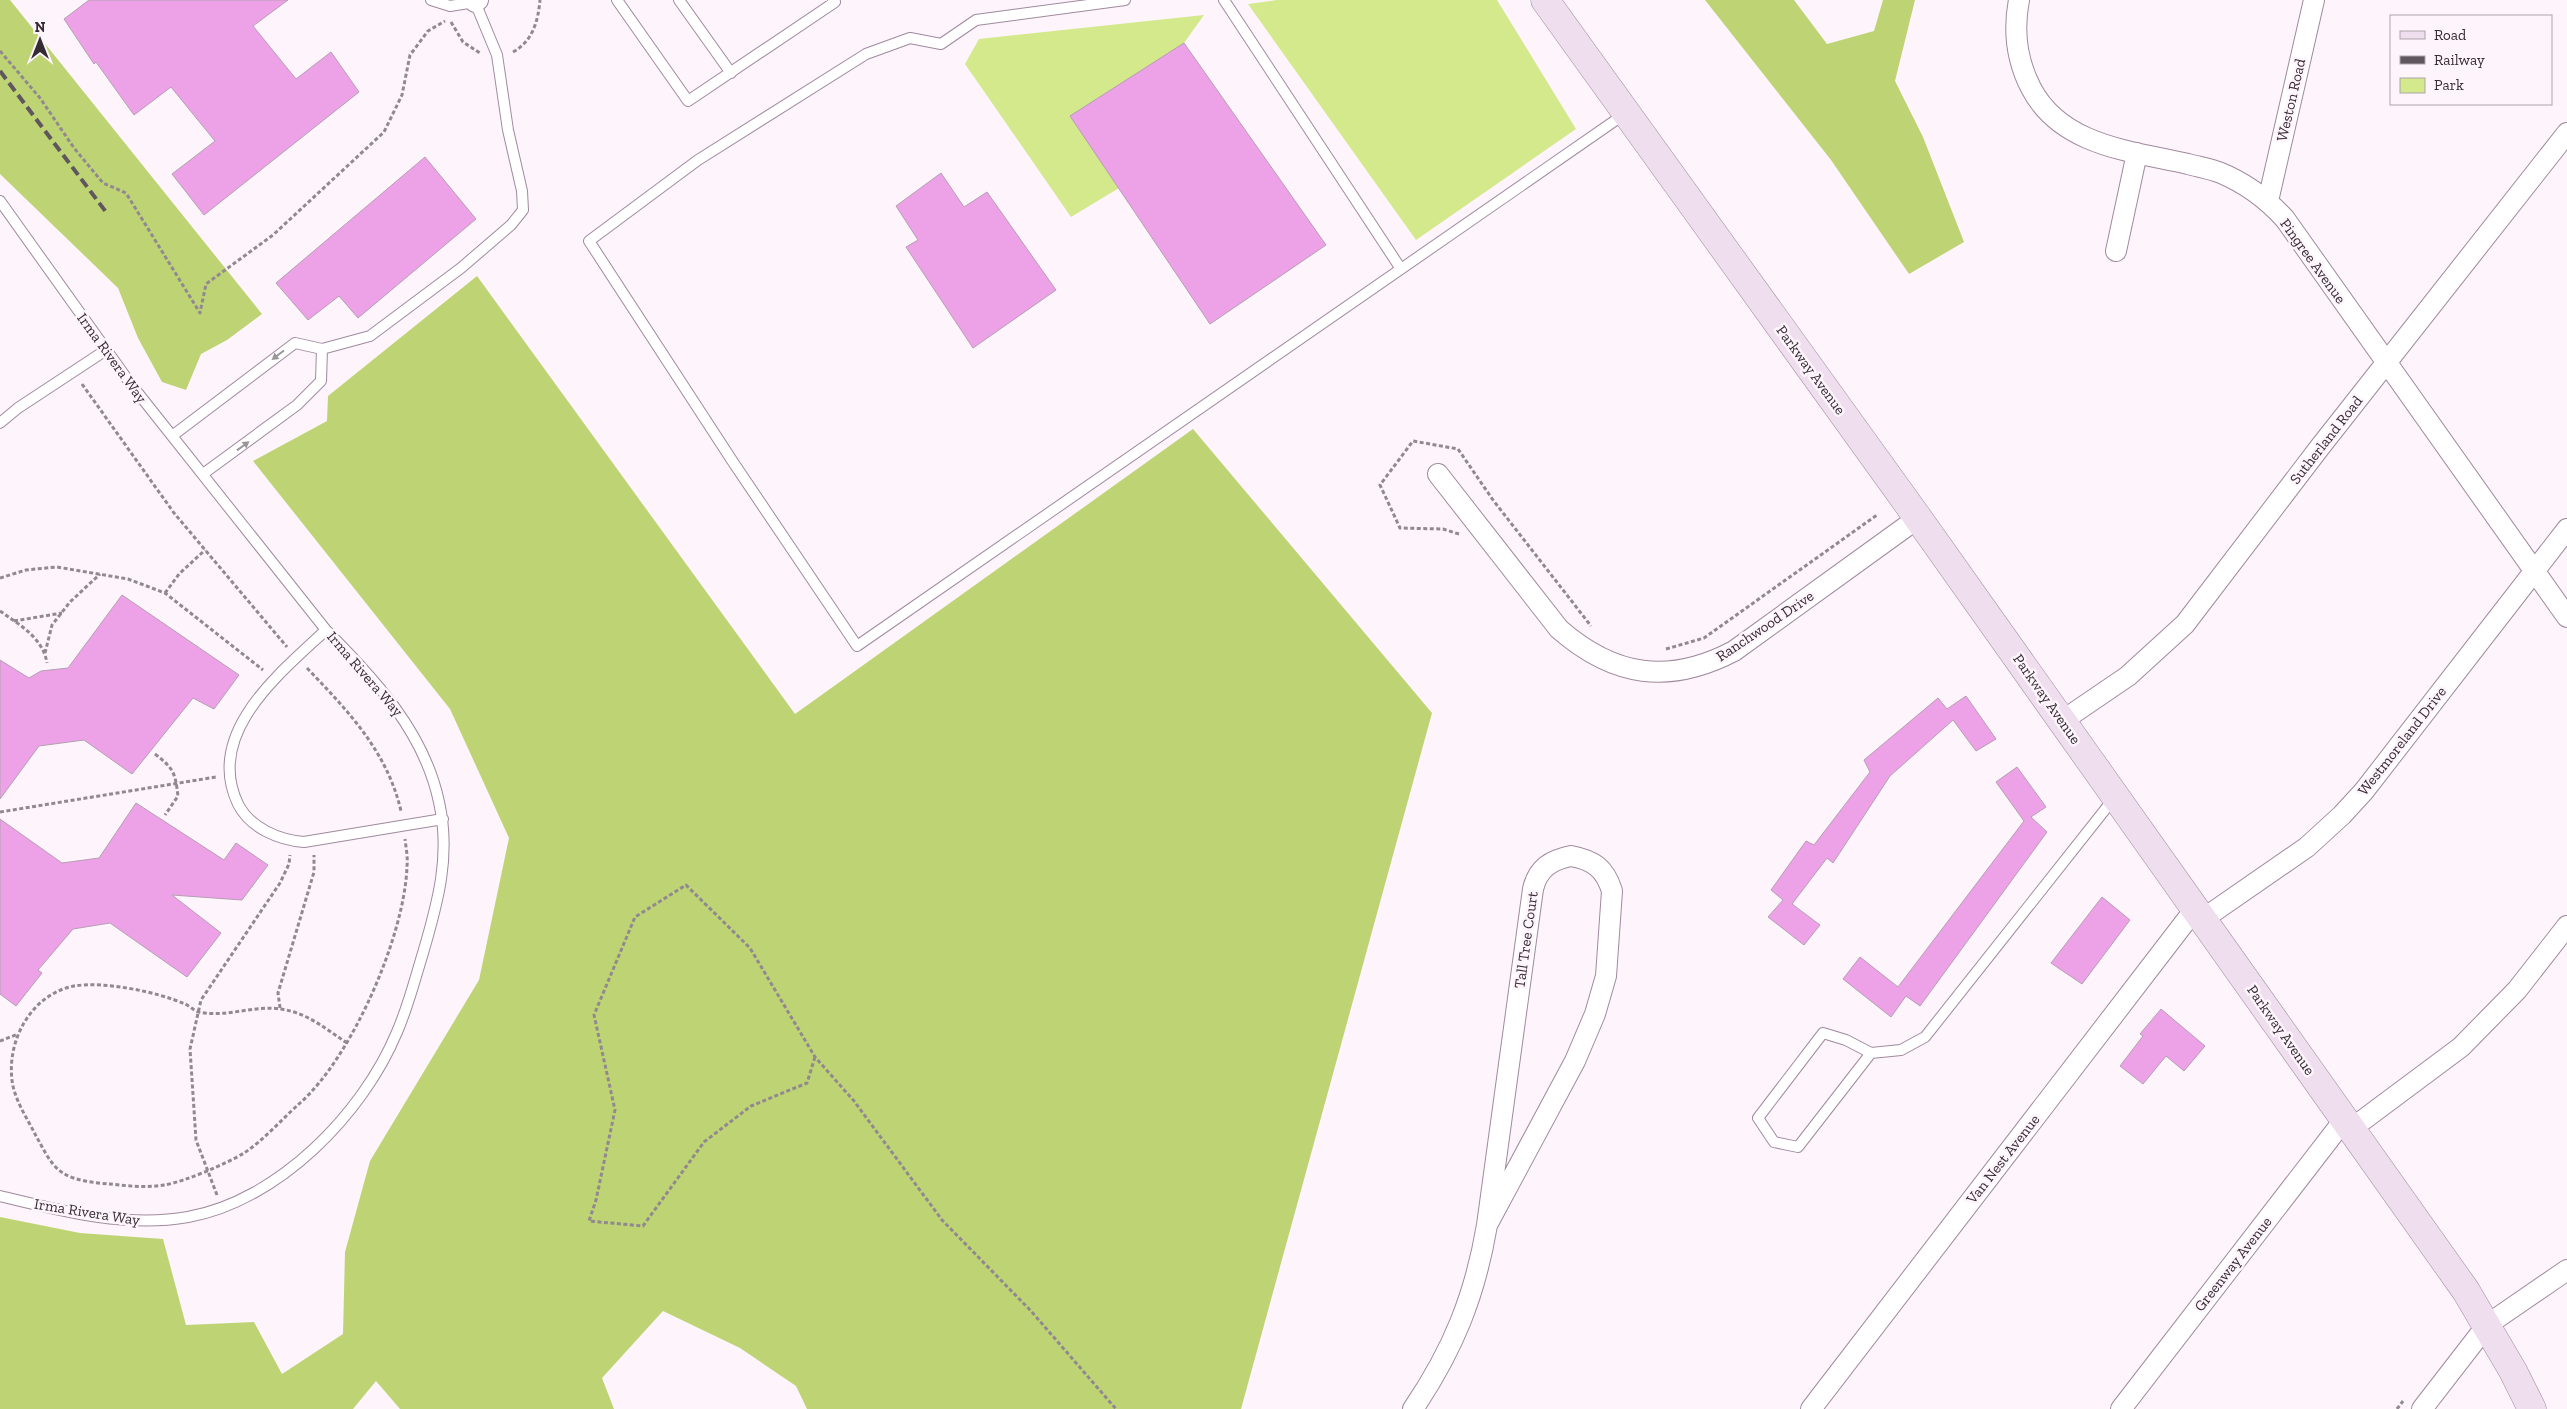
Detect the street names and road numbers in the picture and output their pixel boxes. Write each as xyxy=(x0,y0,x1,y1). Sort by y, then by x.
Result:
street label: Weston Road xyxy=(2273,56,2309,143)
street label: Pingree Avenue xyxy=(2276,215,2350,307)
street label: Irma Rivera Way xyxy=(73,309,151,407)
street label: Parkway Avenue xyxy=(1773,322,1849,418)
street label: Sutherland Road xyxy=(2286,392,2367,488)
street label: Ranchwood Drive xyxy=(1713,587,1817,665)
street label: Irma Rivera Way xyxy=(323,628,407,720)
street label: Parkway Avenue xyxy=(2009,650,2085,748)
street label: Westmoreland Drive xyxy=(2354,683,2450,799)
street label: Tall Tree Court xyxy=(1510,890,1542,990)
street label: Parkway Avenue xyxy=(2243,981,2319,1079)
street label: Van Nest Avenue xyxy=(1962,1111,2043,1208)
street label: Irma Rivera Way xyxy=(33,1195,141,1229)
street label: Greenway Avenue xyxy=(2190,1213,2276,1315)

